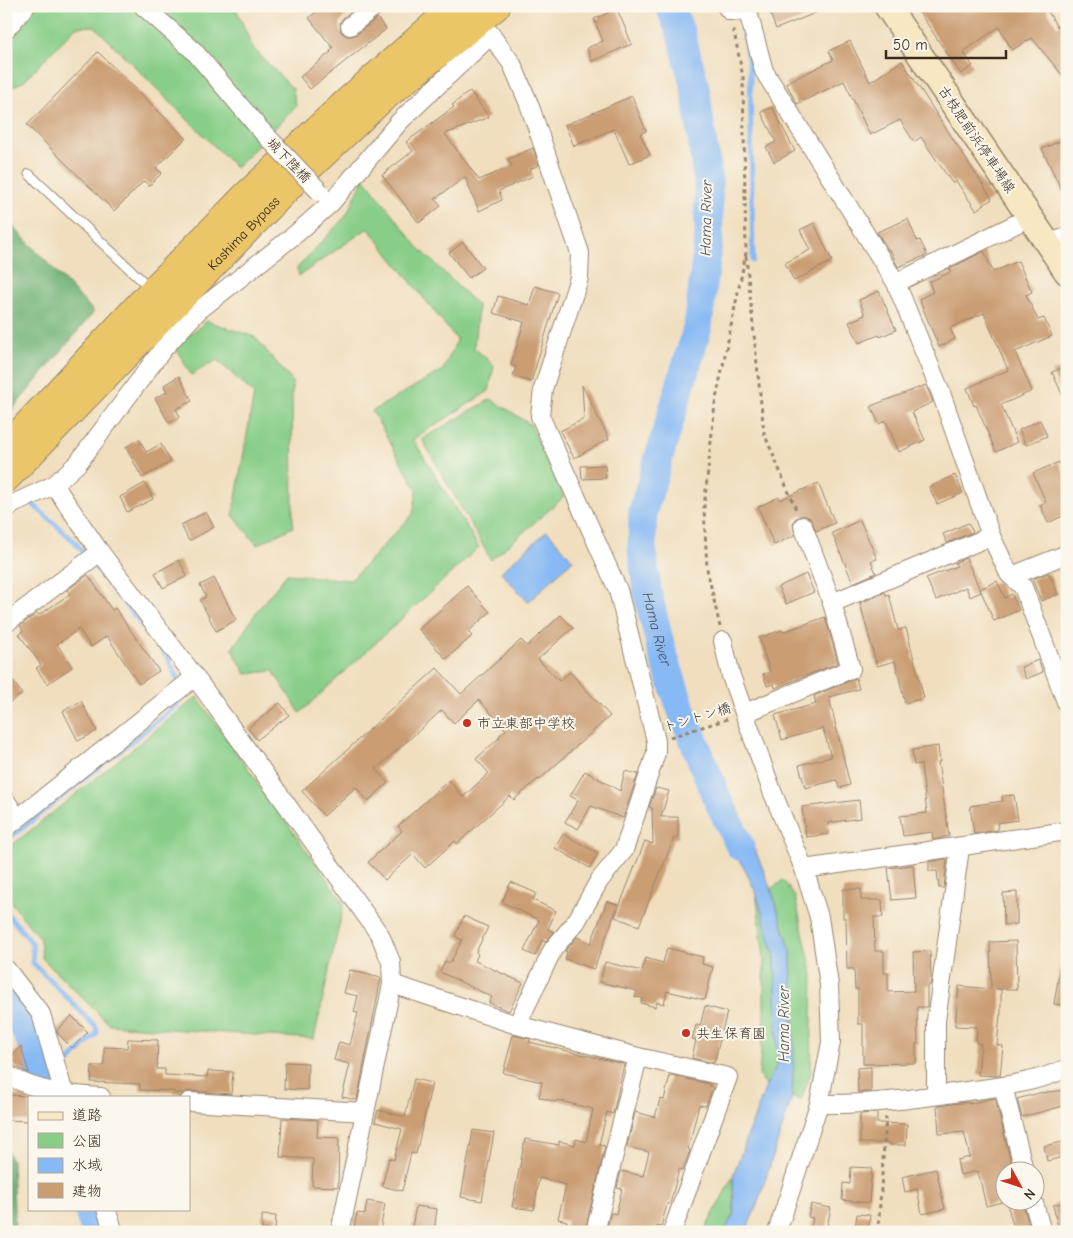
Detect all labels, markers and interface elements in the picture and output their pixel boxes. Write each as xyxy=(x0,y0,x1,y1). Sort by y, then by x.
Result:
scale bar xyxy=(886,28,1006,60)
text: 50 m xyxy=(893,36,928,54)
street label: 古枝肥前浜停車場線 xyxy=(934,82,1019,196)
street label: 城下陸橋 xyxy=(263,134,314,186)
water label: Hama River xyxy=(696,179,716,256)
street label: Kashima Bypass xyxy=(204,193,284,274)
water label: Hama River xyxy=(639,590,676,669)
street label: トントン橋 xyxy=(661,699,733,736)
place label: 市立東部中学校 xyxy=(477,715,575,732)
marker: 市立東部中学校 xyxy=(461,717,473,729)
water label: Hama River xyxy=(775,985,793,1062)
place label: 共生保育園 xyxy=(696,1025,766,1042)
marker: 共生保育園 xyxy=(680,1027,692,1039)
legend xyxy=(28,1096,190,1210)
text: 道路 xyxy=(72,1106,102,1124)
text: 公園 xyxy=(72,1132,102,1150)
text: 水域 xyxy=(72,1156,102,1174)
north arrow xyxy=(996,1160,1046,1210)
text: 建物 xyxy=(72,1182,102,1200)
text: N xyxy=(1020,1185,1039,1203)

